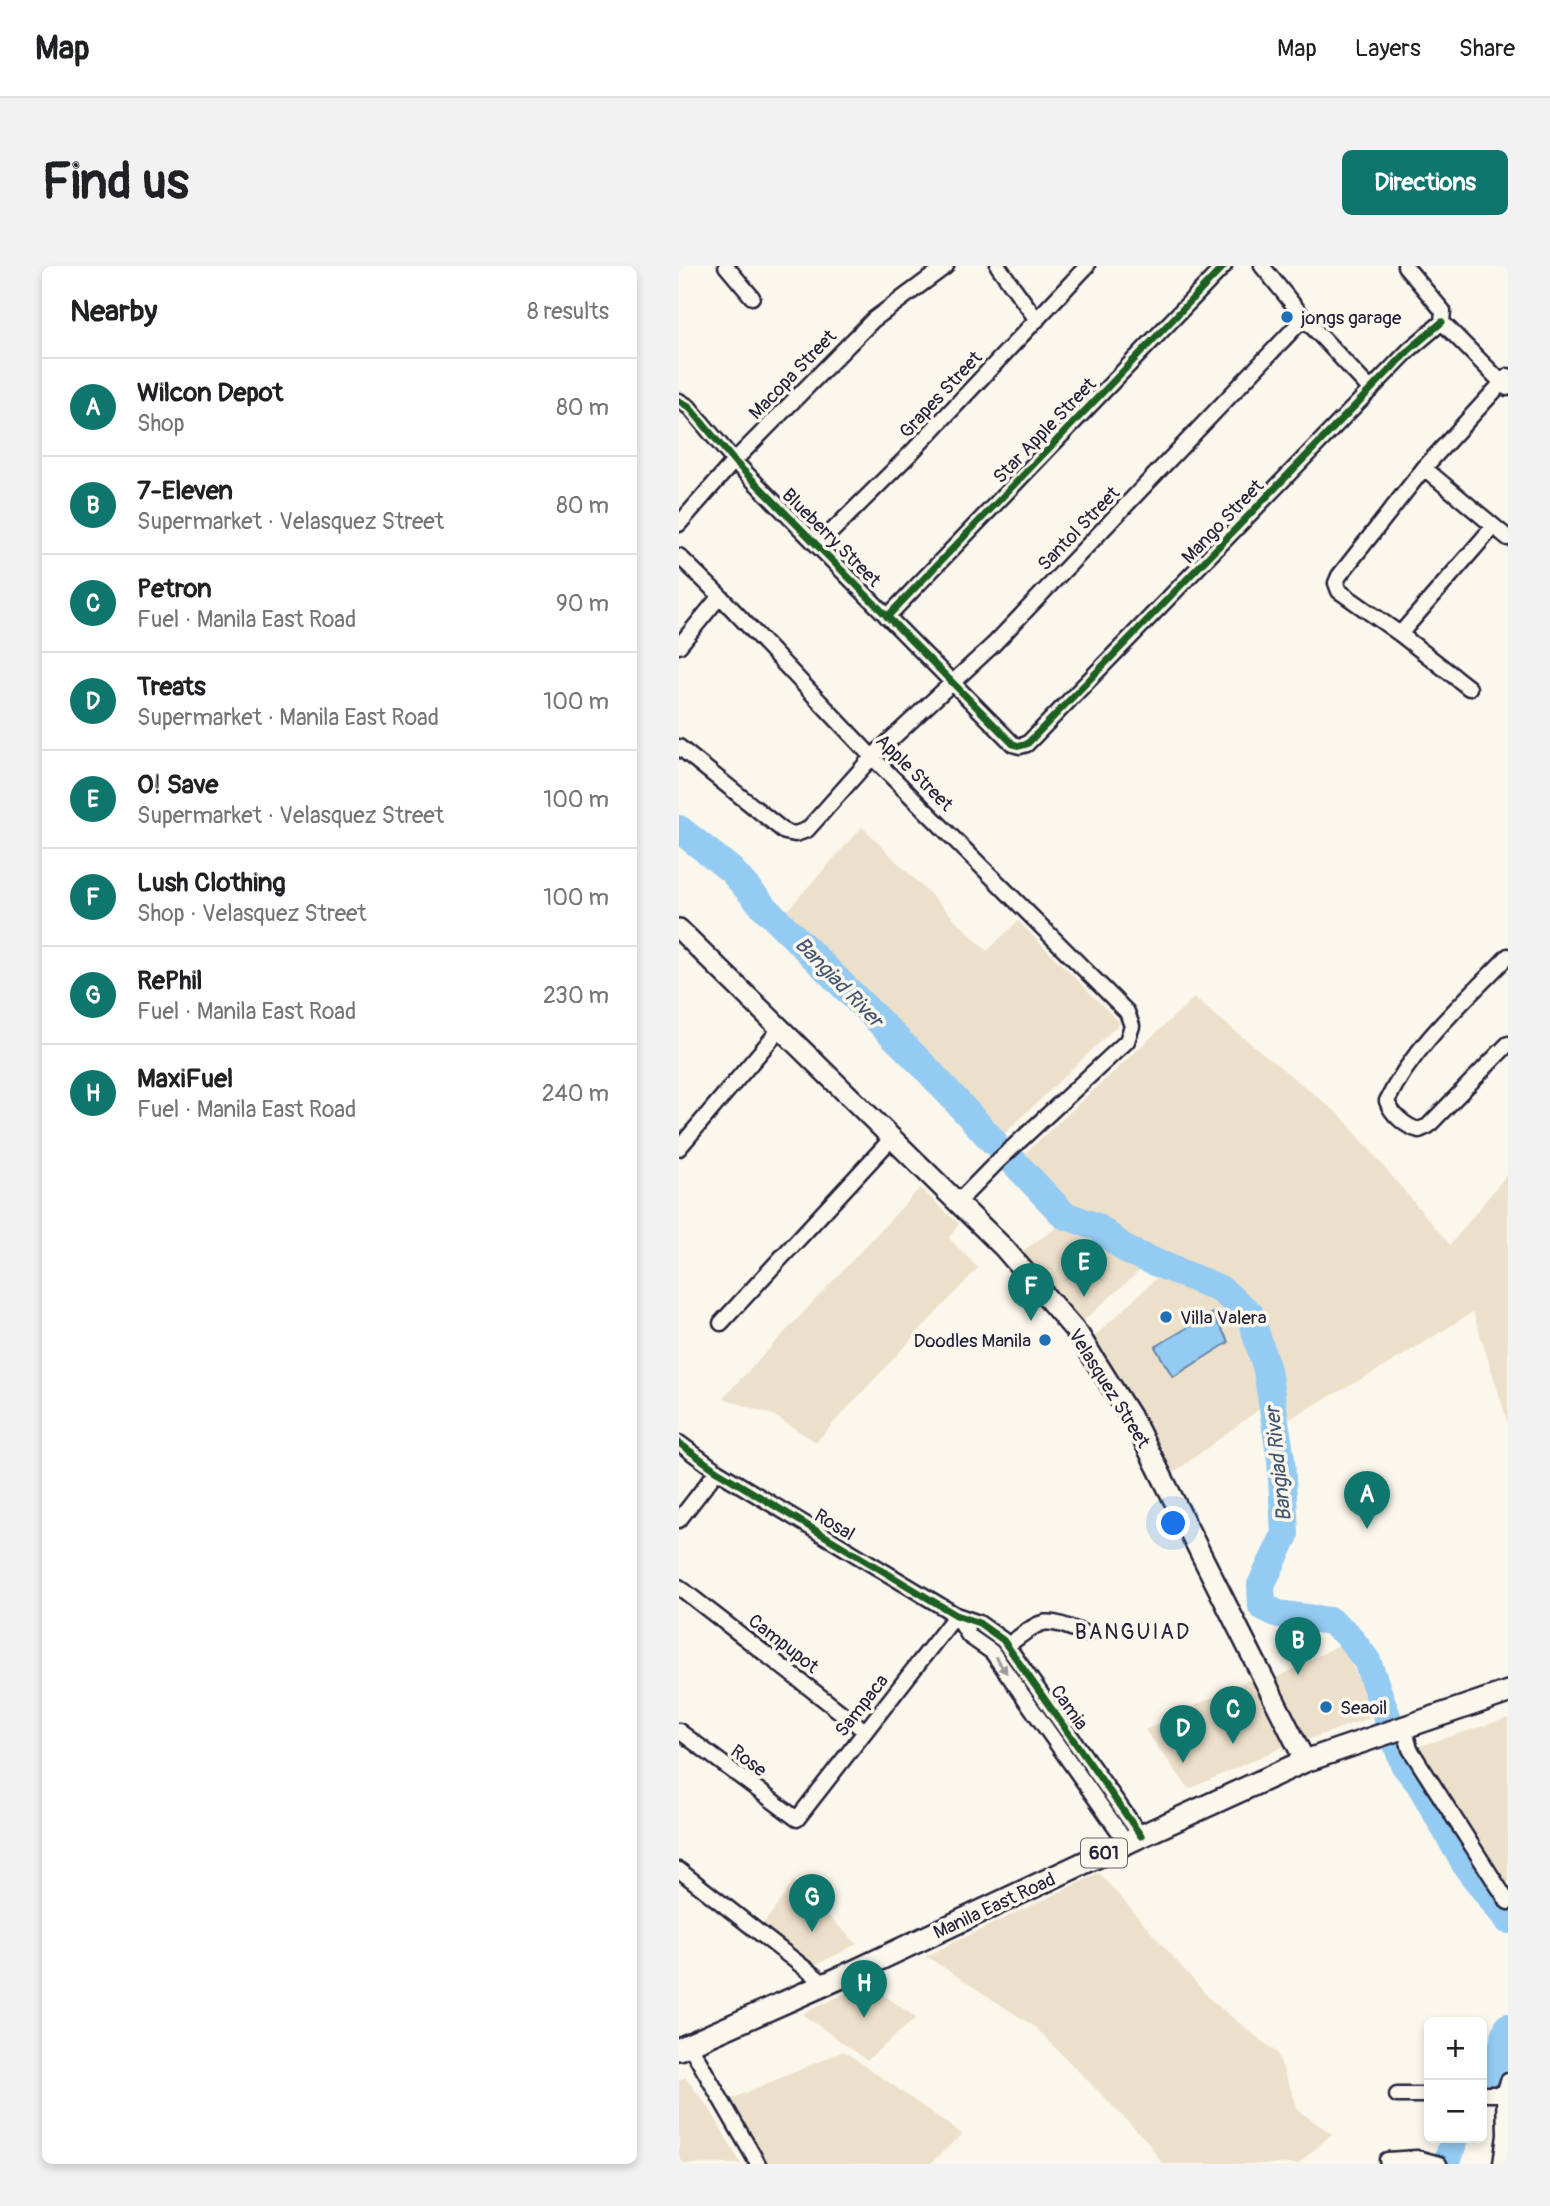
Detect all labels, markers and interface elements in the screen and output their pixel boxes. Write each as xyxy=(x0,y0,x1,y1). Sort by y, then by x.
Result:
text: Map xyxy=(35,28,90,69)
text: Map xyxy=(1277,34,1317,63)
text: Layers xyxy=(1355,34,1421,63)
text: Share xyxy=(1459,34,1515,63)
button: Directions xyxy=(1342,150,1508,215)
text: Find us xyxy=(42,152,189,213)
text: Nearby xyxy=(70,293,157,330)
text: 8 results xyxy=(527,297,609,326)
place label: jongs garage xyxy=(1300,306,1402,330)
marker: jongs garage xyxy=(1279,309,1295,325)
street label: Macopa Street xyxy=(744,324,842,425)
street label: Grapes Street xyxy=(894,346,987,443)
street label: Star Apple Street xyxy=(988,372,1102,489)
text: Wilcon Depot xyxy=(137,377,283,409)
text: A xyxy=(86,393,100,422)
text: 80 m xyxy=(556,393,609,422)
text: Shop xyxy=(137,409,185,438)
street label: Mango Street xyxy=(1177,474,1269,569)
text: 7-Eleven xyxy=(137,475,233,507)
street label: Santol Street xyxy=(1033,481,1125,576)
street label: Blueberry Street xyxy=(777,483,886,592)
text: B xyxy=(86,491,100,520)
text: 80 m xyxy=(556,491,609,520)
text: Supermarket · Velasquez Street xyxy=(137,507,444,536)
text: Petron xyxy=(137,573,212,605)
text: C xyxy=(86,589,100,618)
text: 90 m xyxy=(556,589,609,618)
text: Fuel · Manila East Road xyxy=(137,605,356,634)
text: Treats xyxy=(137,671,206,703)
text: D xyxy=(86,687,100,716)
text: 100 m xyxy=(543,687,609,716)
text: Supermarket · Manila East Road xyxy=(137,703,439,732)
street label: Apple Street xyxy=(871,729,958,817)
text: O! Save xyxy=(137,769,218,801)
text: E xyxy=(87,785,99,814)
text: 100 m xyxy=(543,785,609,814)
text: Supermarket · Velasquez Street xyxy=(137,801,444,830)
text: Lush Clothing xyxy=(137,867,286,899)
text: F xyxy=(86,883,100,912)
text: 100 m xyxy=(543,883,609,912)
text: Shop · Velasquez Street xyxy=(137,899,367,928)
water label: Bangiad River xyxy=(789,931,890,1035)
text: RePhil xyxy=(137,965,203,997)
text: G xyxy=(85,981,101,1010)
text: 230 m xyxy=(543,981,609,1010)
text: Fuel · Manila East Road xyxy=(137,997,356,1026)
text: MaxiFuel xyxy=(137,1063,233,1095)
text: H xyxy=(86,1079,100,1108)
text: 240 m xyxy=(542,1079,609,1108)
text: Fuel · Manila East Road xyxy=(137,1095,356,1124)
pin: E xyxy=(1061,1239,1107,1297)
pin: F xyxy=(1008,1263,1054,1321)
place label: Villa Valera xyxy=(1180,1306,1267,1330)
marker: Villa Valera xyxy=(1158,1309,1174,1325)
street label: Velasquez Street xyxy=(1063,1325,1156,1453)
place label: Doodles Manila xyxy=(913,1329,1031,1353)
marker: Doodles Manila xyxy=(1037,1332,1053,1348)
water label: Bangiad River xyxy=(1259,1403,1298,1523)
pin: A xyxy=(1344,1471,1390,1529)
street label: Rosal xyxy=(810,1503,859,1546)
your location xyxy=(1156,1506,1190,1540)
street label: Campupot xyxy=(743,1609,824,1679)
pin: B xyxy=(1275,1617,1321,1675)
district label: BANGUIAD xyxy=(1075,1619,1191,1646)
one-way arrow xyxy=(994,1656,1008,1674)
street label: Sampaca xyxy=(830,1669,894,1742)
street label: Camia xyxy=(1045,1680,1093,1735)
pin: C xyxy=(1210,1686,1256,1744)
place label: Seaoil xyxy=(1340,1696,1387,1720)
marker: Seaoil xyxy=(1318,1699,1334,1715)
pin: D xyxy=(1160,1705,1206,1763)
street label: Rose xyxy=(726,1739,772,1783)
road number: 601 xyxy=(1081,1838,1127,1868)
street label: Manila East Road xyxy=(930,1867,1059,1945)
pin: G xyxy=(789,1874,835,1932)
pin: H xyxy=(841,1960,887,2018)
map controls xyxy=(1424,2017,1487,2143)
button: + xyxy=(1424,2017,1487,2080)
button: − xyxy=(1424,2080,1487,2143)

